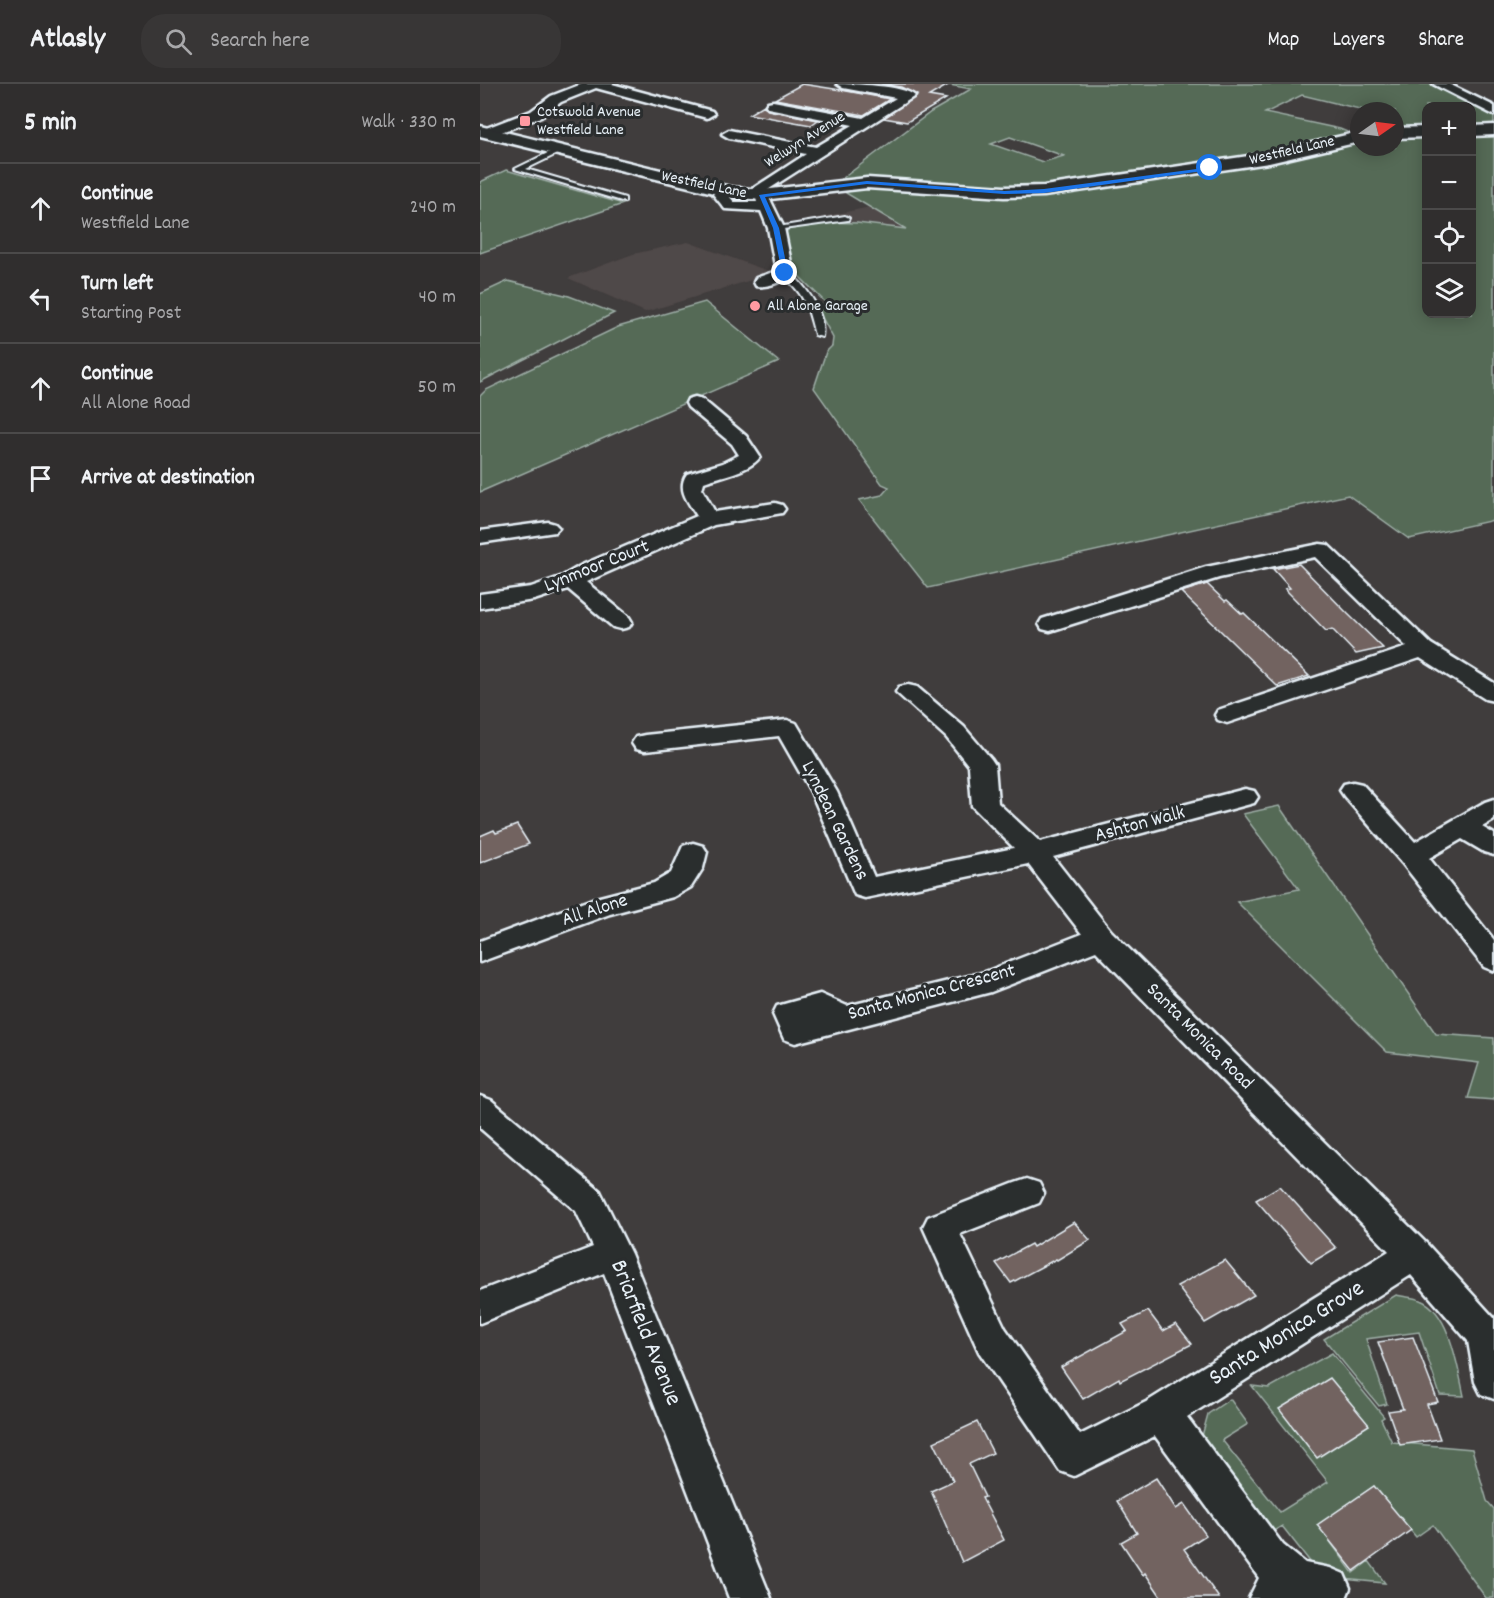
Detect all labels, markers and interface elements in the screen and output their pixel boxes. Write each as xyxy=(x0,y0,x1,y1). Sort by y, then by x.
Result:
search box xyxy=(141,14,561,68)
text: Atlasly xyxy=(30,21,105,61)
icon: search xyxy=(162,25,195,58)
text: Search here xyxy=(210,26,310,57)
text: Map xyxy=(1268,26,1299,56)
text: Layers xyxy=(1332,26,1385,56)
text: Share xyxy=(1418,26,1464,56)
place label: Cotswold Avenue Westfield Lane xyxy=(537,101,641,142)
north arrow xyxy=(1350,102,1404,156)
map controls xyxy=(1422,102,1476,318)
button: + xyxy=(1422,102,1476,156)
text: 5 min xyxy=(24,105,77,142)
street label: Welwyn Avenue xyxy=(760,106,850,174)
text: Walk · 330 m xyxy=(361,109,456,137)
marker: Cotswold Avenue Westfield Lane xyxy=(518,114,532,128)
street label: Westfield Lane xyxy=(1247,130,1337,172)
route start xyxy=(1196,154,1222,180)
button: − xyxy=(1422,156,1476,210)
street label: Westfield Lane xyxy=(659,165,749,205)
text: Continue xyxy=(81,179,153,210)
icon: ahead xyxy=(24,192,57,225)
text: 240 m xyxy=(410,194,456,222)
text: Westfield Lane xyxy=(81,210,189,238)
button: locate xyxy=(1422,210,1476,264)
route end xyxy=(771,259,797,285)
button: layers xyxy=(1422,264,1476,318)
text: Turn left xyxy=(81,269,153,300)
icon: left xyxy=(24,282,57,315)
text: 40 m xyxy=(418,284,456,312)
place label: All Alone Garage xyxy=(767,295,868,318)
marker: All Alone Garage xyxy=(748,299,762,313)
text: Starting Post xyxy=(81,300,181,328)
text: Continue xyxy=(81,359,153,390)
icon: ahead xyxy=(24,372,57,405)
text: 50 m xyxy=(418,374,456,402)
text: All Alone Road xyxy=(81,390,191,418)
icon: arrive xyxy=(24,462,57,495)
text: Arrive at destination xyxy=(81,463,255,494)
street label: Lynmoor Court xyxy=(540,533,654,601)
street label: Lyndean Gardens xyxy=(793,757,875,885)
street label: Ashton Walk xyxy=(1092,800,1188,850)
street label: All Alone xyxy=(559,887,632,935)
street label: Santa Monica Crescent xyxy=(845,957,1019,1029)
street label: Santa Monica Road xyxy=(1139,977,1259,1097)
street label: Briarfield Avenue xyxy=(600,1255,690,1411)
street label: Santa Monica Grove xyxy=(1203,1273,1371,1395)

